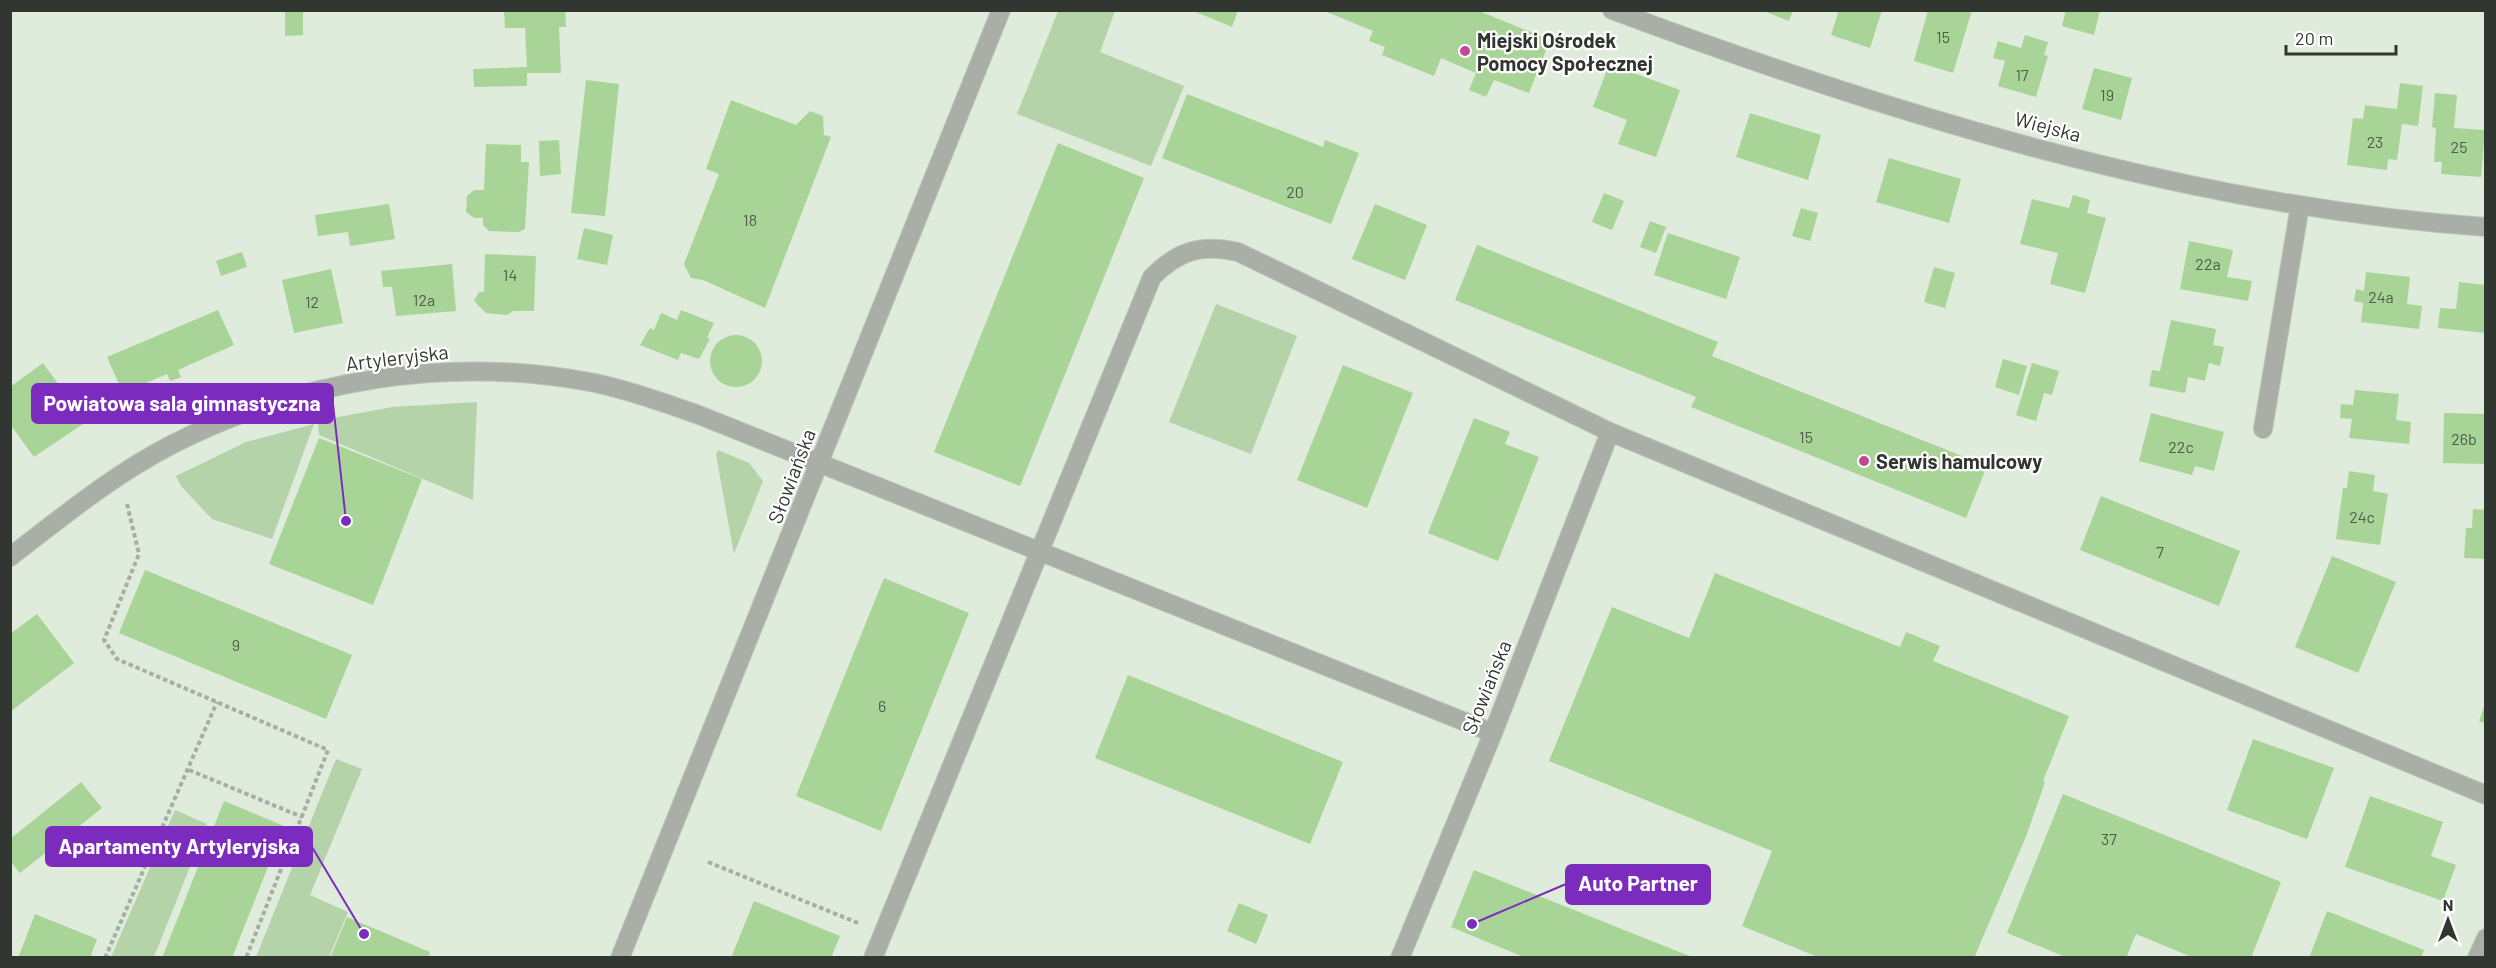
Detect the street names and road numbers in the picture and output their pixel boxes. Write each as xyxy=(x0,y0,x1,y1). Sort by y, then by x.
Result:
street label: Wiejska xyxy=(2012,106,2084,146)
street label: Artyleryjska xyxy=(344,339,450,375)
street label: Słowiańska xyxy=(762,425,820,527)
street label: Słowiańska xyxy=(1456,637,1516,737)

